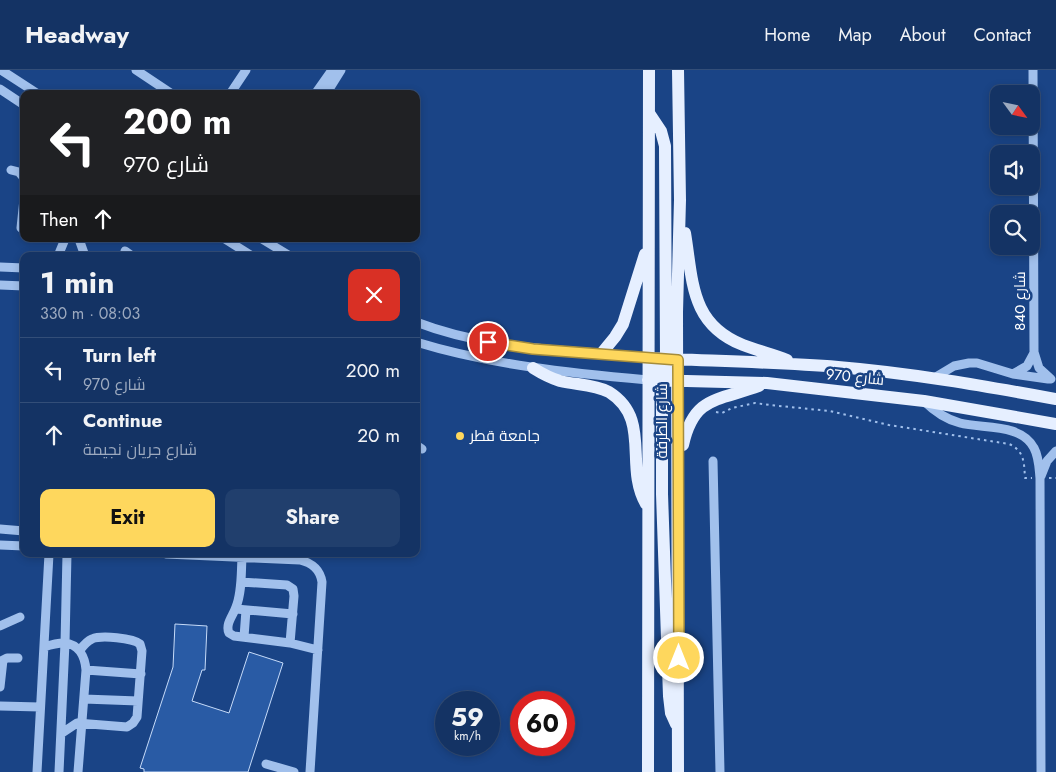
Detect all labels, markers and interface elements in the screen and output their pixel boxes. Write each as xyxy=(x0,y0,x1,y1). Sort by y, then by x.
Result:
text: Headway xyxy=(25,17,129,52)
text: Home xyxy=(764,22,810,48)
text: Map xyxy=(838,22,872,48)
text: About xyxy=(900,22,945,48)
text: Contact xyxy=(973,22,1031,48)
north arrow xyxy=(990,85,1040,135)
map controls xyxy=(990,85,1040,255)
text: 200 m xyxy=(123,97,232,147)
icon: left xyxy=(40,110,105,175)
button: sound xyxy=(990,145,1040,195)
text: شارع 970 xyxy=(123,148,209,180)
icon: ahead xyxy=(89,205,117,233)
button: search xyxy=(990,205,1040,255)
text: Then xyxy=(40,206,79,233)
text: 1 min xyxy=(40,261,114,304)
button: close xyxy=(348,269,400,321)
street label: شارع 840 xyxy=(1009,271,1031,331)
text: 330 m · 08:03 xyxy=(40,302,140,325)
pin xyxy=(467,321,509,363)
icon: arrive xyxy=(474,328,502,356)
text: Turn left xyxy=(83,342,156,369)
icon: left xyxy=(40,356,68,384)
text: 200 m xyxy=(346,357,400,384)
street label: شارع 970 xyxy=(825,363,885,391)
text: شارع 970 xyxy=(83,373,146,396)
street label: شارع الطرفة xyxy=(651,383,673,459)
text: Continue xyxy=(83,407,162,434)
icon: ahead xyxy=(40,421,68,449)
text: 20 m xyxy=(357,422,400,449)
place label: جامعة قطر xyxy=(469,425,540,447)
marker: جامعة قطر xyxy=(454,430,466,442)
text: شارع جريان نجيمة xyxy=(83,438,197,461)
button: Exit xyxy=(40,489,215,547)
button: Share xyxy=(225,489,400,547)
position arrow xyxy=(652,631,704,683)
speed limit sign: 60 xyxy=(510,691,575,756)
text: 59 xyxy=(451,699,484,735)
text: km/h xyxy=(454,727,481,745)

